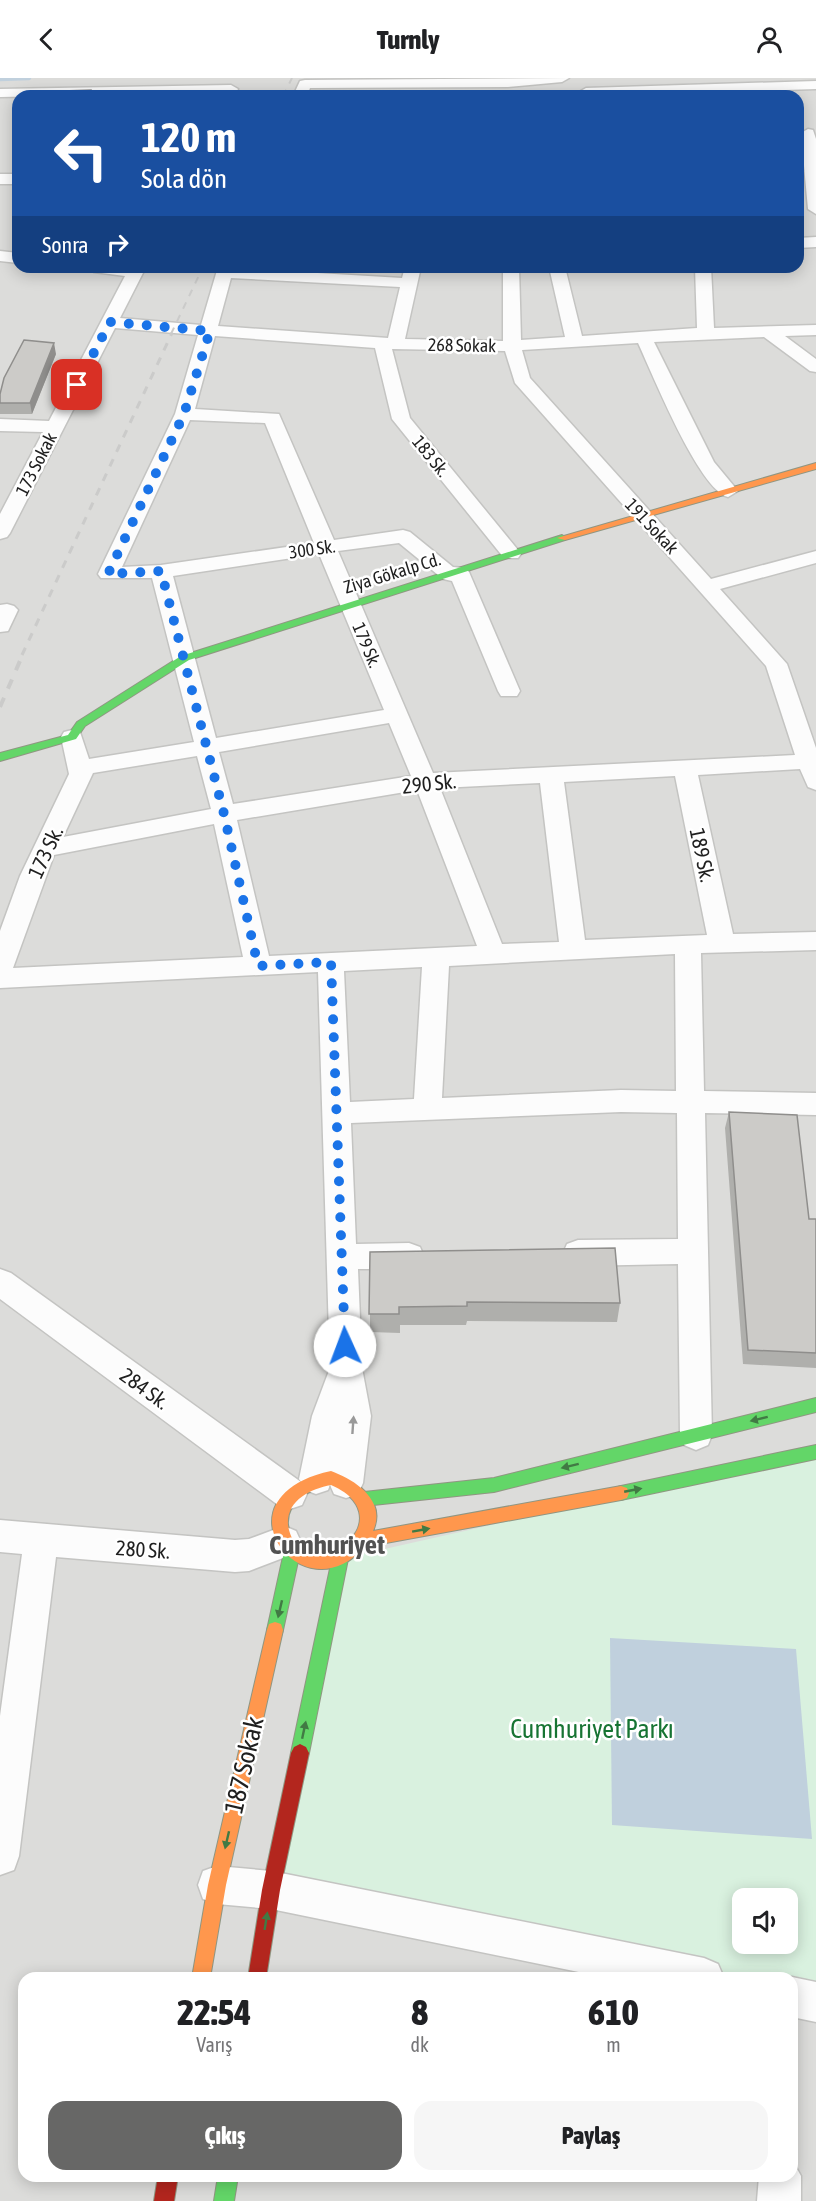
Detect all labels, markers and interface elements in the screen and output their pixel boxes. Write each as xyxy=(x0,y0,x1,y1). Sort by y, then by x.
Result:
icon: back xyxy=(30,23,63,56)
icon: person xyxy=(753,23,786,56)
text: Turnly xyxy=(377,24,439,55)
text: 120 m xyxy=(141,113,236,161)
icon: left xyxy=(42,114,120,192)
text: Sola dön xyxy=(141,163,227,194)
icon: right xyxy=(101,228,134,261)
text: Sonra xyxy=(42,232,89,258)
street label: 268 Sokak xyxy=(428,334,496,356)
pin xyxy=(51,359,102,410)
icon: arrive xyxy=(60,368,93,401)
street label: 173 Sokak xyxy=(11,429,61,499)
street label: 183 Sk. xyxy=(408,431,454,481)
street label: 191 Sokak xyxy=(621,494,683,558)
street label: 300 Sk. xyxy=(287,535,337,563)
street label: Ziya Gökalp Cd. xyxy=(341,548,443,598)
street label: 179 Sk. xyxy=(348,619,386,671)
street label: 290 Sk. xyxy=(401,768,457,798)
street label: 173 Sk. xyxy=(23,822,67,882)
street label: 189 Sk. xyxy=(686,826,720,884)
position arrow xyxy=(313,1314,377,1378)
street label: 284 Sk. xyxy=(116,1362,174,1414)
one-way arrow xyxy=(750,1414,768,1424)
one-way arrow xyxy=(349,1415,358,1434)
one-way arrow xyxy=(561,1462,579,1472)
one-way arrow xyxy=(624,1485,643,1495)
one-way arrow xyxy=(411,1525,430,1534)
district label: Cumhuriyet xyxy=(269,1529,385,1560)
street label: 280 Sk. xyxy=(115,1535,171,1563)
one-way arrow xyxy=(274,1600,284,1618)
street label: 187 Sokak xyxy=(218,1714,270,1816)
park label: Cumhuriyet Parkı xyxy=(510,1714,674,1744)
one-way arrow xyxy=(300,1720,310,1739)
one-way arrow xyxy=(222,1831,232,1849)
map controls xyxy=(732,1888,798,1954)
button: sound xyxy=(732,1888,798,1954)
one-way arrow xyxy=(261,1911,270,1930)
text: 22:54 xyxy=(177,1991,251,2033)
text: 8 xyxy=(411,1991,428,2033)
text: 610 xyxy=(588,1991,639,2033)
text: Varış xyxy=(196,2033,232,2056)
text: dk xyxy=(411,2033,429,2056)
text: m xyxy=(606,2033,621,2056)
button: Çıkış xyxy=(48,2101,402,2170)
button: Paylaş xyxy=(414,2101,768,2170)

